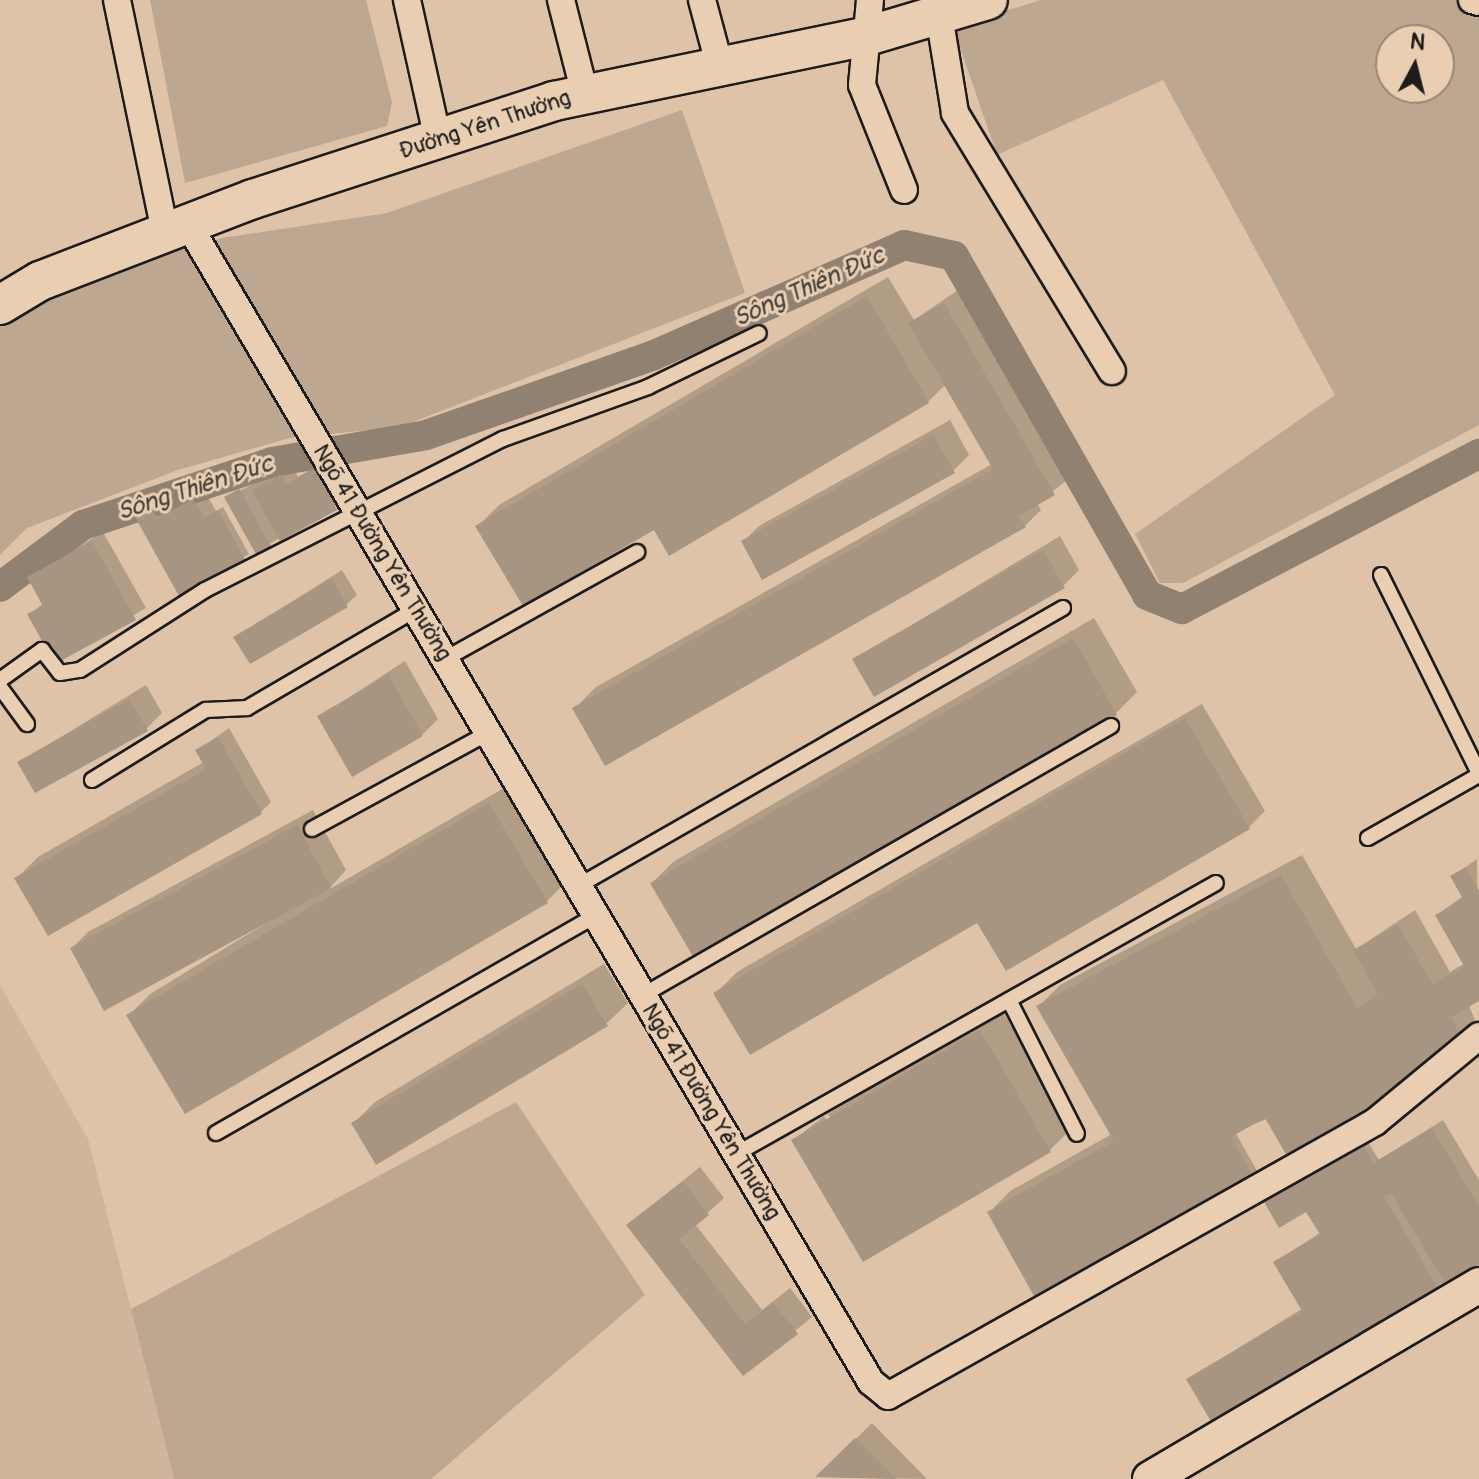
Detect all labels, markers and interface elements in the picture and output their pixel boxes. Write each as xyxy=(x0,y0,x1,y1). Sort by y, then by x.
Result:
north arrow xyxy=(1375,24,1455,104)
text: N xyxy=(1409,27,1427,57)
street label: Đường Yên Thường xyxy=(396,85,574,165)
water label: Sông Thiên Đức xyxy=(729,241,889,333)
street label: Ngõ 41 Đường Yên Thường xyxy=(307,440,457,666)
water label: Sông Thiên Đức xyxy=(114,449,276,527)
street label: Ngõ 41 Đường Yên Thường xyxy=(636,999,786,1225)

